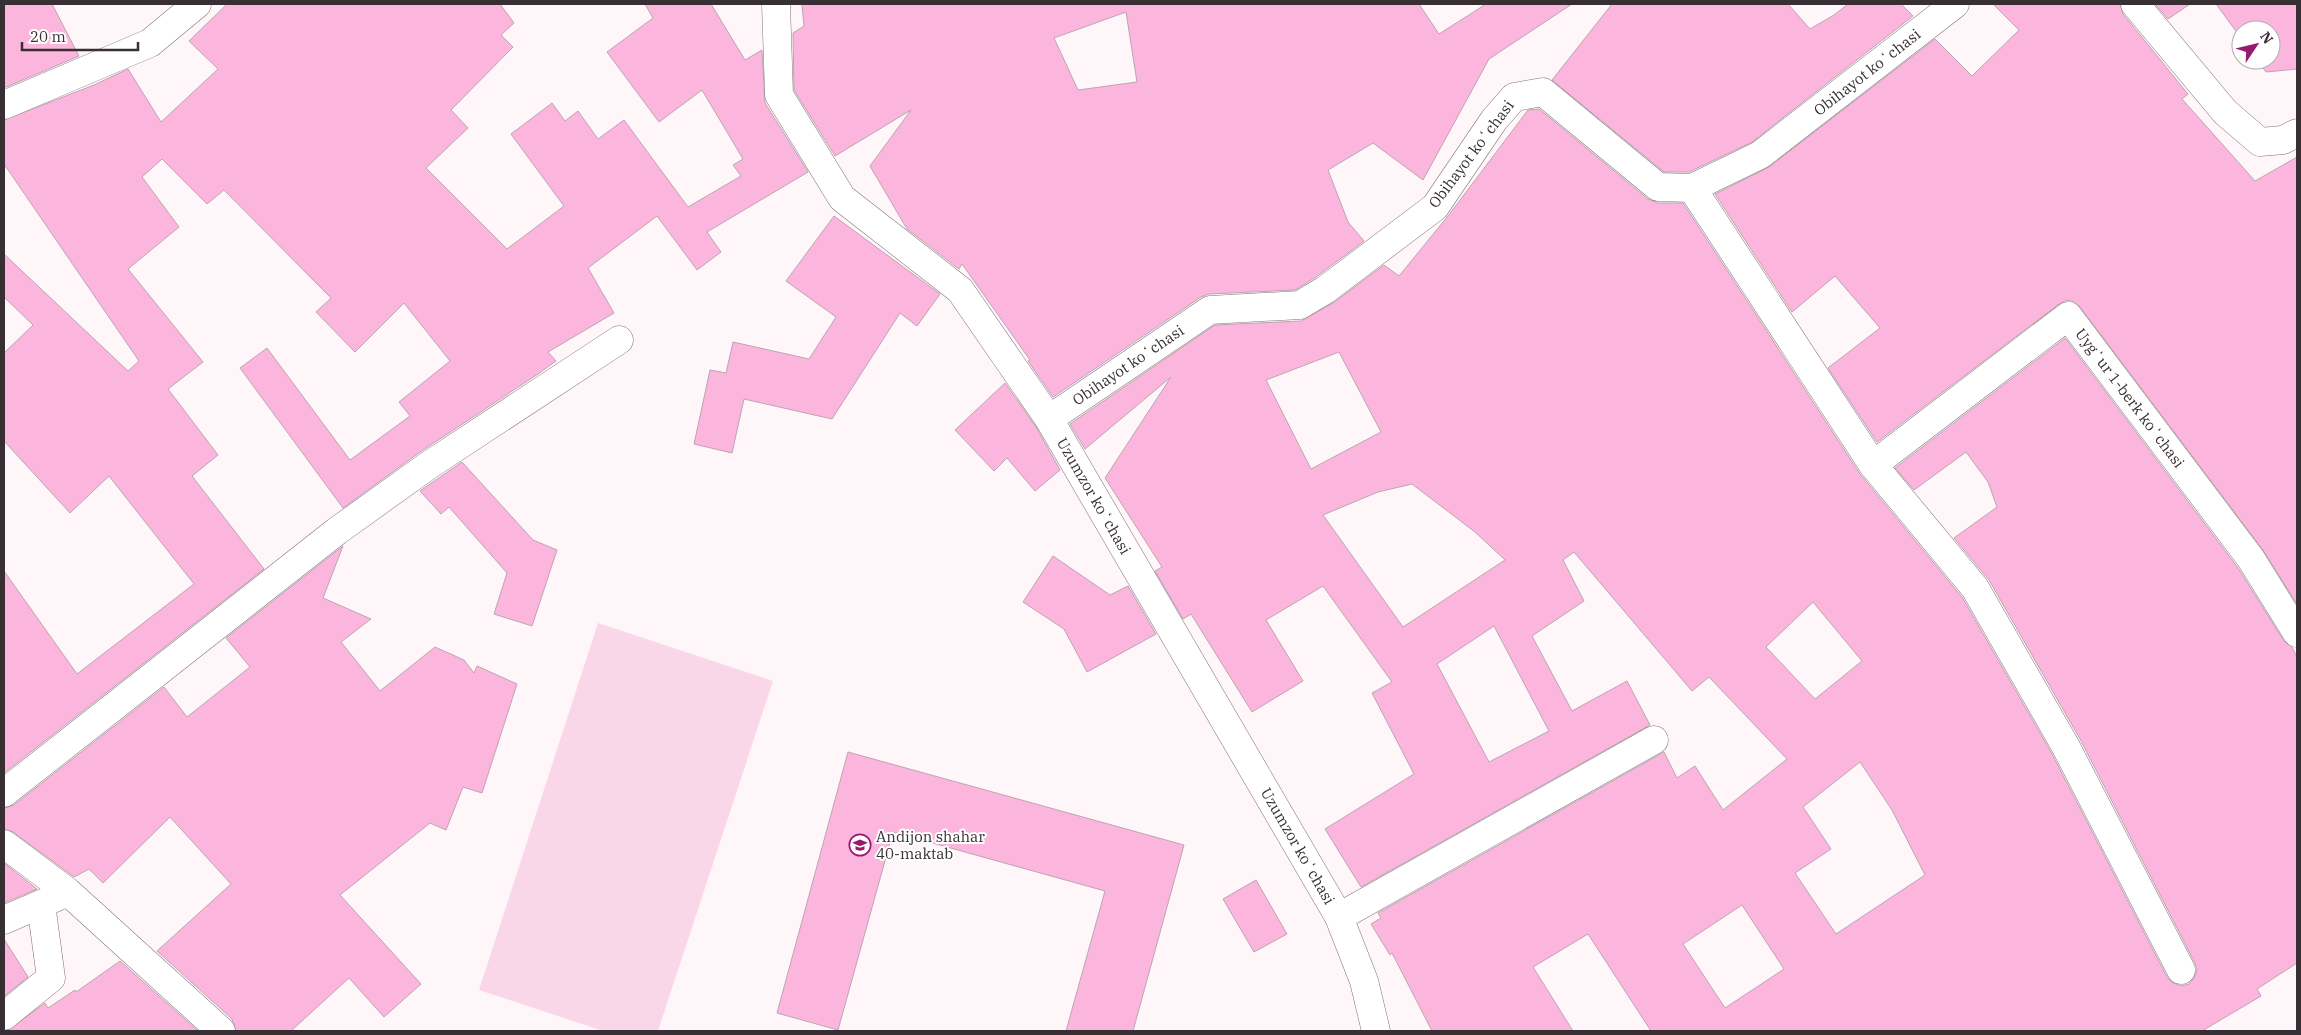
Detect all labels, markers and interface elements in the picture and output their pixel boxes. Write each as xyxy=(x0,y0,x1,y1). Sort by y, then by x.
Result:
scale bar xyxy=(22,20,139,52)
north arrow xyxy=(2231,20,2281,70)
street label: Obihayot koʻchasi xyxy=(1810,24,1924,120)
text: 20 m xyxy=(30,27,66,46)
text: N xyxy=(2256,28,2277,47)
street label: Obihayot koʻchasi xyxy=(1424,96,1518,212)
street label: Obihayot koʻchasi xyxy=(1069,321,1188,409)
street label: Uygʻur 1-berk koʻchasi xyxy=(2071,325,2189,472)
street label: Uzumzor koʻchasi xyxy=(1053,434,1135,558)
street label: Uzumzor koʻchasi xyxy=(1257,784,1339,908)
place label: Andijon shahar 40-maktab xyxy=(876,827,985,863)
school or university icon: Andijon shahar 40-maktab xyxy=(848,833,872,857)

